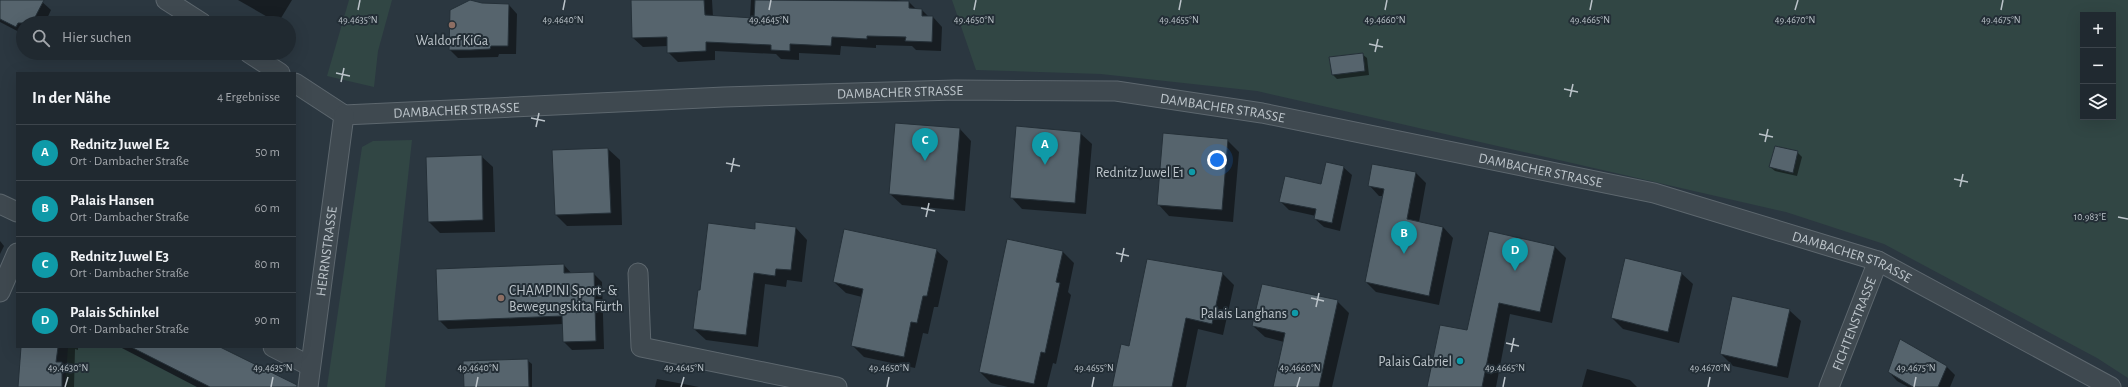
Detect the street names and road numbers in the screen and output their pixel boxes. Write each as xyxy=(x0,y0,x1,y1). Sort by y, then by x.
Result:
street label: DAMBACHER STRASSE xyxy=(837,84,963,102)
street label: DAMBACHER STRASSE xyxy=(1159,92,1286,126)
street label: DAMBACHER STRASSE xyxy=(393,101,520,121)
street label: DAMBACHER STRASSE xyxy=(1477,151,1604,190)
street label: HERRNSTRASSE xyxy=(314,205,340,297)
street label: DAMBACHER STRASSE xyxy=(1791,229,1914,286)
street label: FICHTENSTRASSE xyxy=(1830,275,1879,372)

